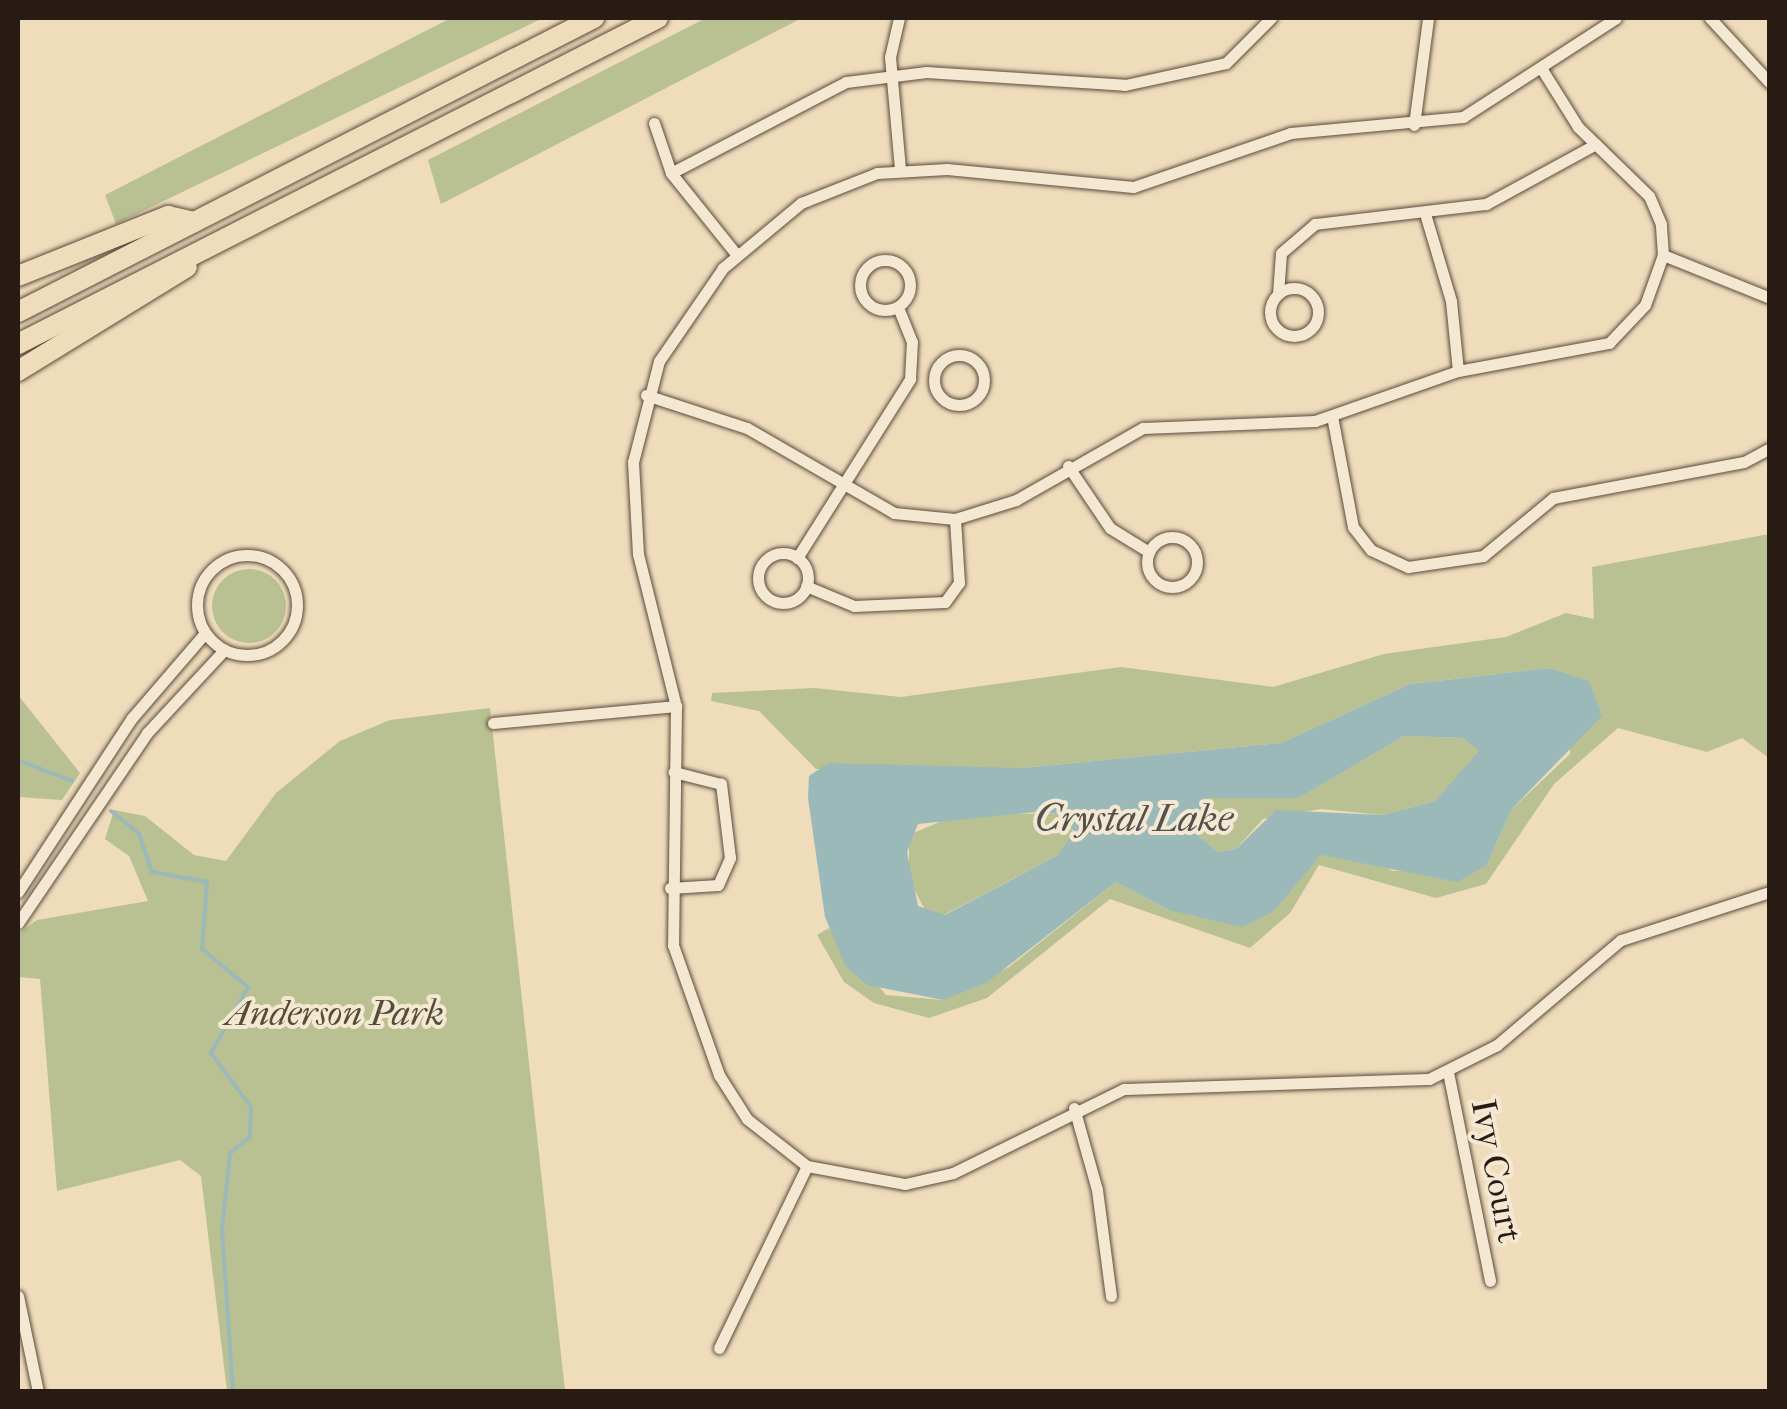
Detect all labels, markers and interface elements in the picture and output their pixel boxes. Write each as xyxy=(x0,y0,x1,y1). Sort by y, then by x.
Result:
water label: Crystal Lake xyxy=(1035,796,1233,842)
park label: Anderson Park xyxy=(226,993,444,1035)
street label: Ivy Court xyxy=(1462,1096,1530,1246)

